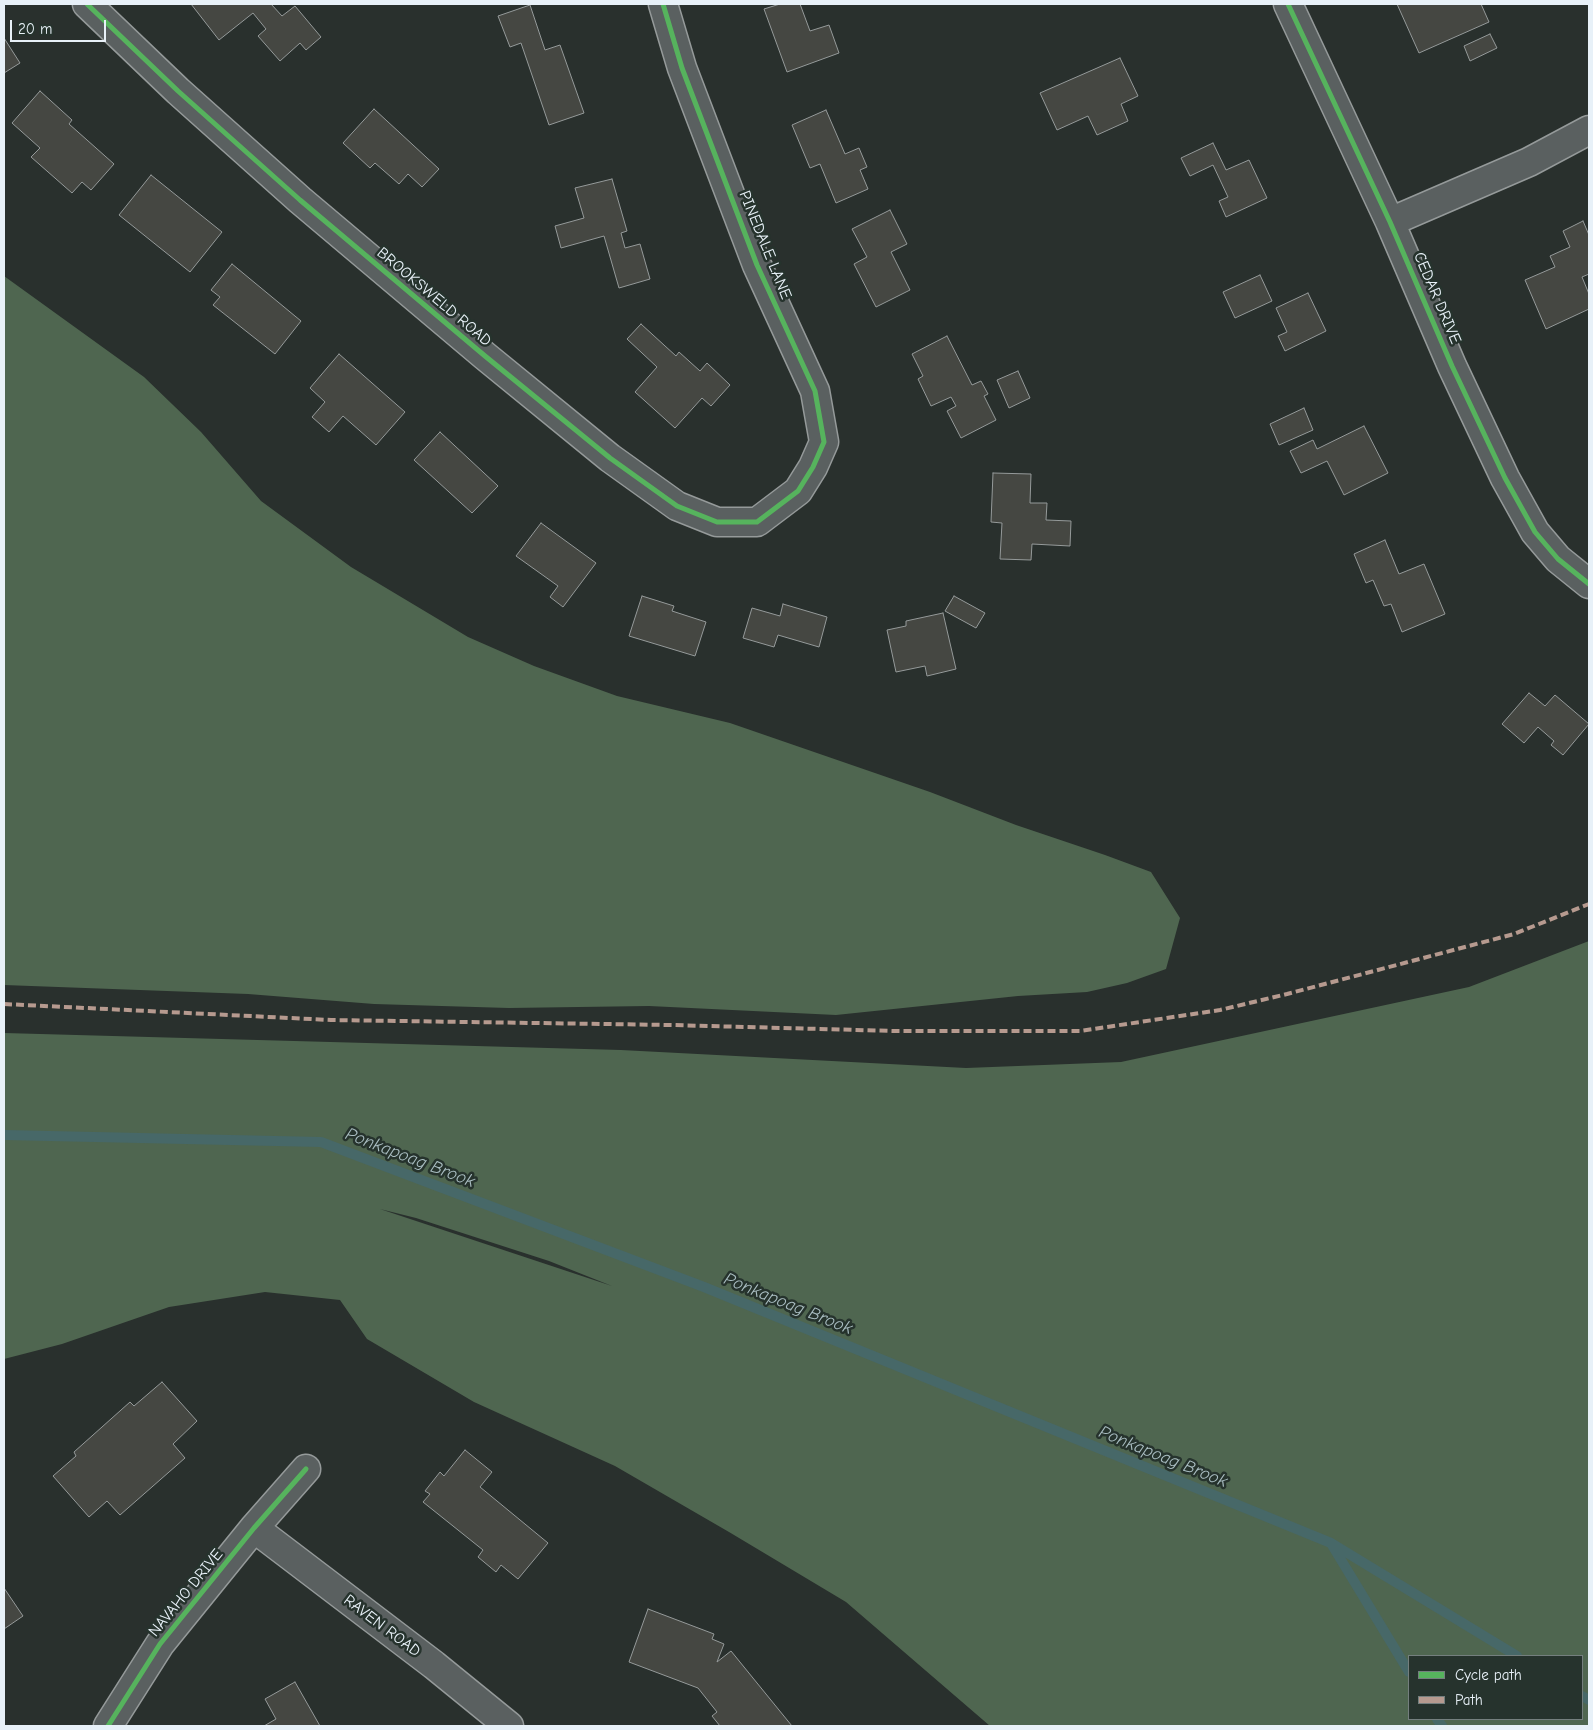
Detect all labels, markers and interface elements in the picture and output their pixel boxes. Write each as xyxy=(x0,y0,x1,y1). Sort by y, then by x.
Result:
scale bar xyxy=(12,10,109,42)
text: 20 m xyxy=(18,20,52,38)
street label: PINEDALE LANE xyxy=(735,188,795,302)
street label: BROOKSWELD ROAD xyxy=(373,243,495,351)
street label: CEDAR DRIVE xyxy=(1409,249,1465,347)
water label: Ponkapoag Brook xyxy=(342,1123,478,1193)
water label: Ponkapoag Brook xyxy=(721,1268,855,1340)
water label: Ponkapoag Brook xyxy=(1096,1421,1230,1493)
street label: NAVAHO DRIVE xyxy=(145,1545,227,1641)
street label: RAVEN ROAD xyxy=(340,1591,424,1661)
legend xyxy=(1408,1655,1583,1720)
text: Cycle path xyxy=(1455,1666,1522,1684)
text: Path xyxy=(1455,1691,1483,1709)

